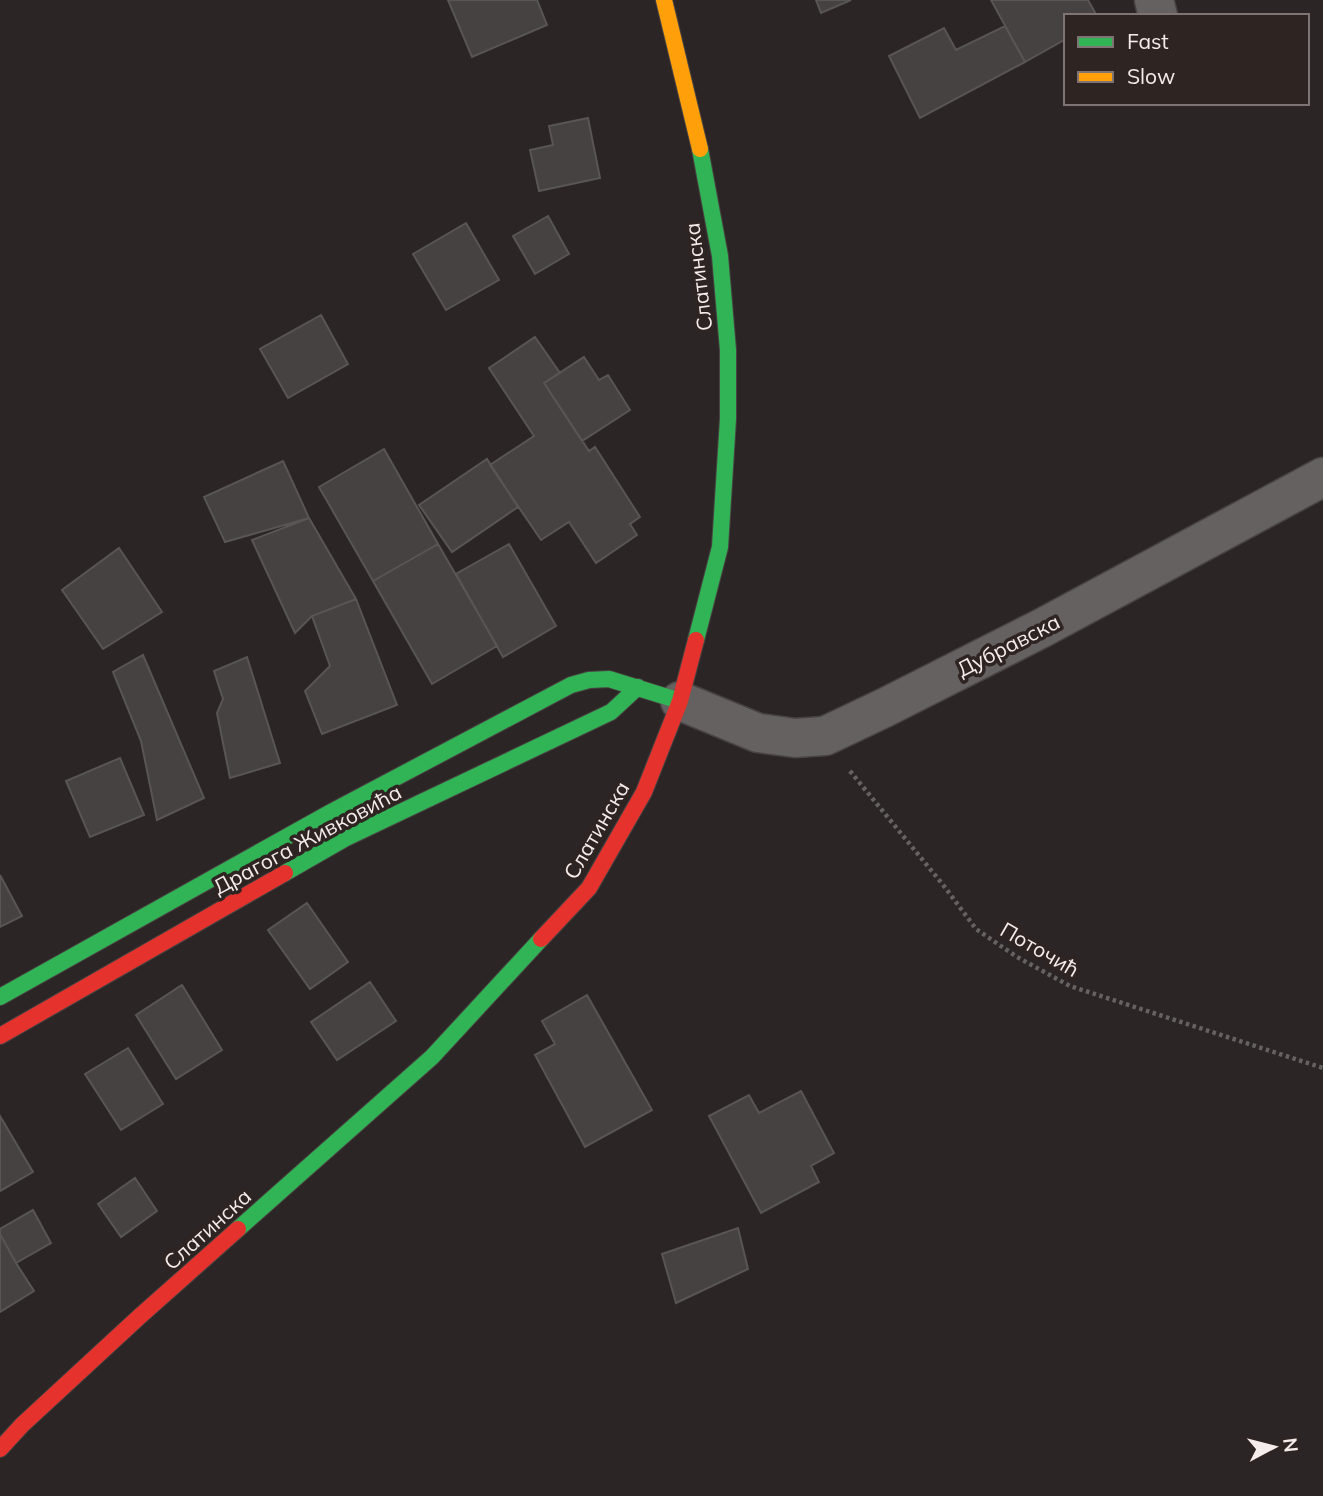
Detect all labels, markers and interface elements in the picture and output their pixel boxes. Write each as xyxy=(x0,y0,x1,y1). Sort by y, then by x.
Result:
legend xyxy=(1064,14,1309,105)
text: Fast xyxy=(1127,28,1169,54)
text: Slow xyxy=(1127,63,1175,89)
street label: Слатинска xyxy=(678,221,718,333)
street label: Дубравска xyxy=(952,608,1064,682)
street label: Слатинска xyxy=(558,776,634,884)
street label: Драгога Живковића xyxy=(208,778,406,900)
street label: Поточић xyxy=(996,916,1084,982)
street label: Слатинска xyxy=(158,1183,256,1275)
north arrow xyxy=(1239,1412,1309,1482)
text: N xyxy=(1278,1436,1304,1454)

